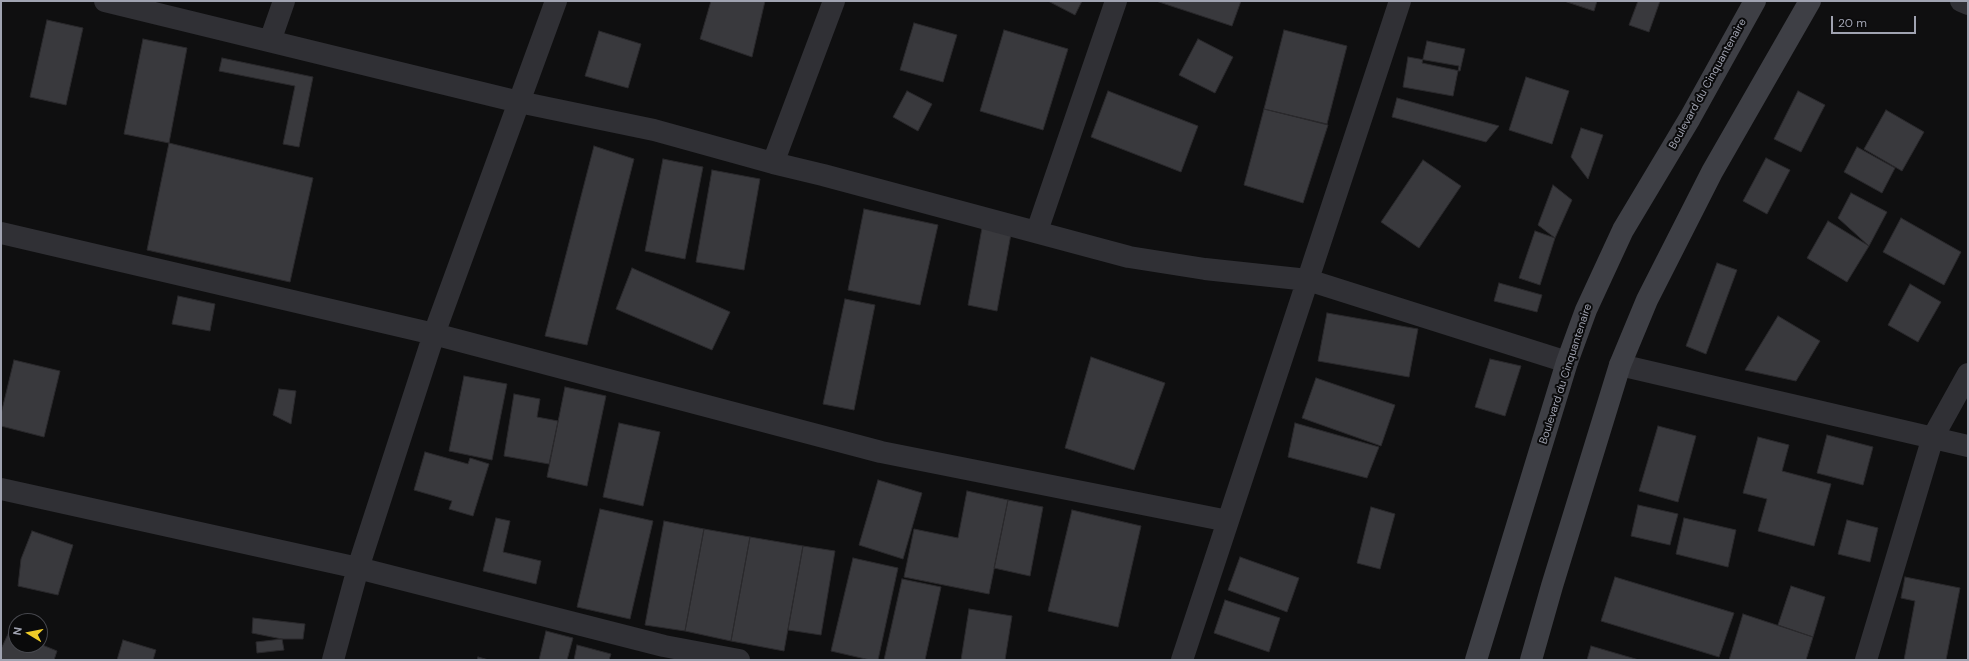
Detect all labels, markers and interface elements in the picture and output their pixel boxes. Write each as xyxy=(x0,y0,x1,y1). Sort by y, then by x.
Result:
scale bar xyxy=(1833,8,1918,34)
text: 20 m xyxy=(1838,15,1867,31)
street label: Boulevard du Cinquantenaire xyxy=(1667,16,1749,152)
street label: Boulevard du Cinquantenaire xyxy=(1537,302,1595,446)
north arrow xyxy=(8,613,48,653)
text: N xyxy=(10,626,25,636)

